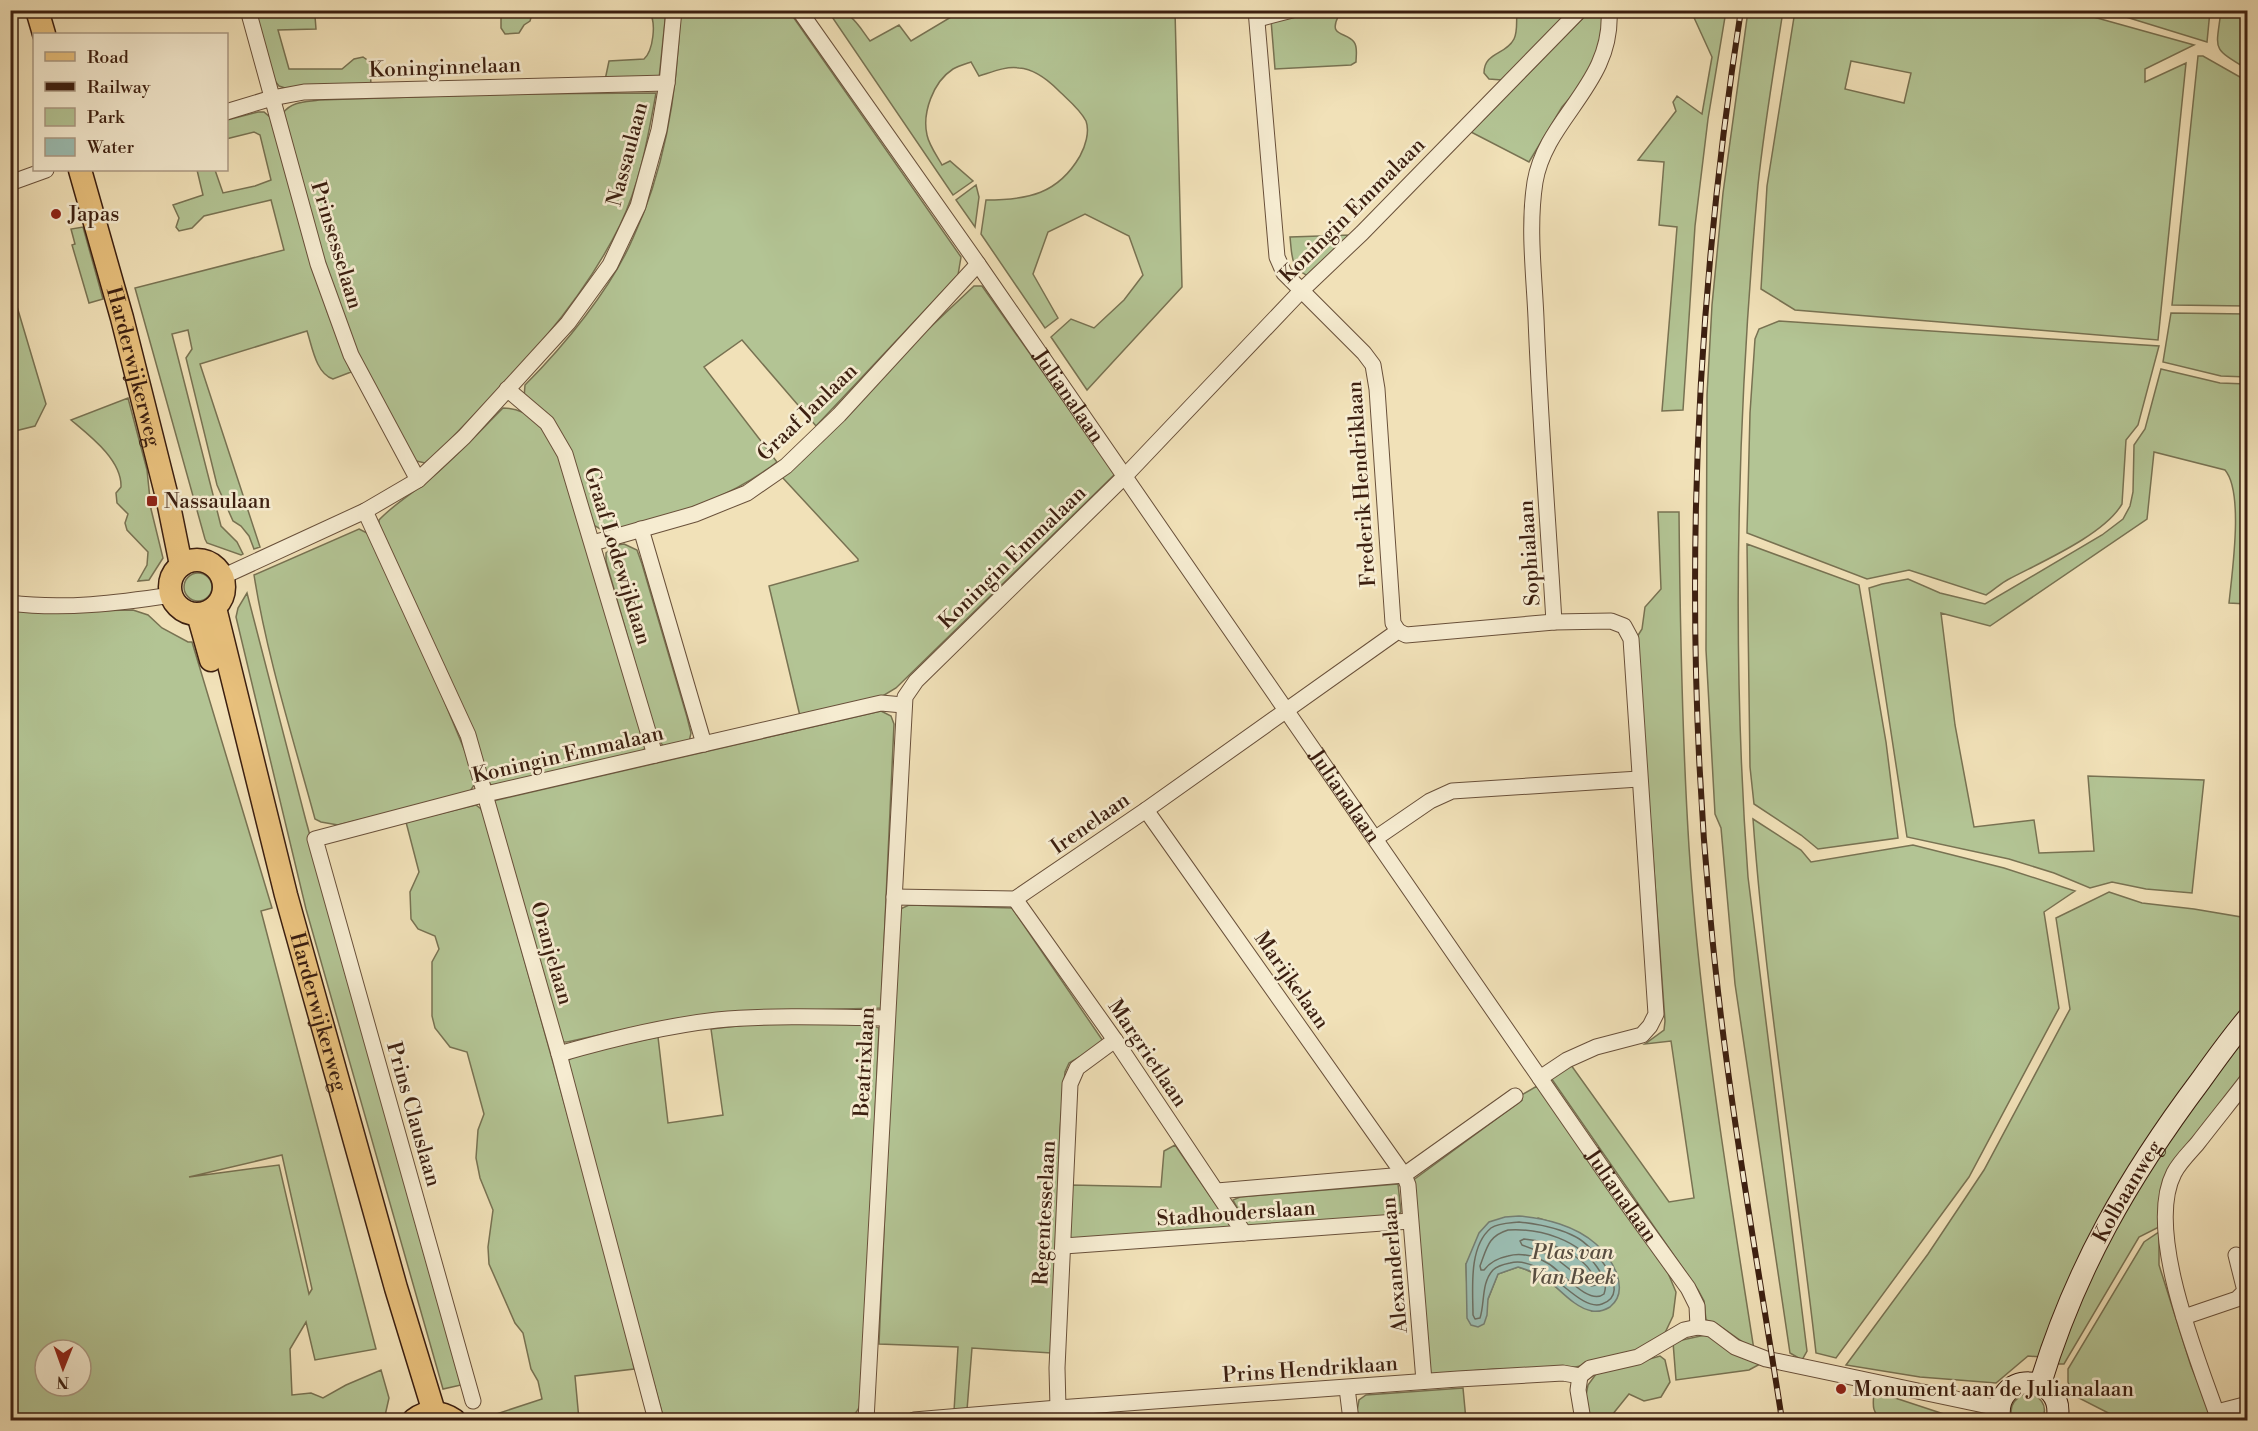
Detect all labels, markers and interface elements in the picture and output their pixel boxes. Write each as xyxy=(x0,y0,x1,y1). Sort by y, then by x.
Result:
legend xyxy=(33,33,228,171)
text: Road xyxy=(87,46,130,69)
street label: Koninginnelaan xyxy=(368,52,522,84)
text: Railway xyxy=(87,76,151,99)
street label: Nassaulaan xyxy=(602,99,654,209)
text: Park xyxy=(87,106,126,129)
street label: Koningin Emmalaan xyxy=(1274,132,1431,289)
text: Water xyxy=(86,136,135,159)
street label: Prinsesselaan xyxy=(304,178,368,313)
place label: Japas xyxy=(67,202,120,228)
marker: Japas xyxy=(49,207,63,221)
street label: Harderwijkerweg xyxy=(100,284,166,450)
street label: Julianalaan xyxy=(1026,344,1110,449)
street label: Graaf Janlaan xyxy=(752,358,864,467)
street label: Frederik Hendriklaan xyxy=(1342,380,1382,588)
street label: Graaf Lodewijklaan xyxy=(578,464,657,649)
street label: Koningin Emmalaan xyxy=(933,480,1092,635)
place label: Nassaulaan xyxy=(164,489,271,515)
marker: Nassaulaan xyxy=(145,494,159,508)
street label: Sophialaan xyxy=(1513,499,1547,607)
street label: Koningin Emmalaan xyxy=(470,720,667,790)
street label: Julianalaan xyxy=(1302,744,1386,849)
street label: Irenelaan xyxy=(1046,787,1136,860)
street label: Oranjelaan xyxy=(524,899,578,1008)
street label: Marijkelaan xyxy=(1248,927,1335,1035)
street label: Harderwijkerweg xyxy=(283,930,352,1095)
street label: Margrietlaan xyxy=(1102,995,1193,1113)
street label: Beatrixlaan xyxy=(849,1006,881,1119)
street label: Prins Clauslaan xyxy=(380,1039,446,1190)
street label: Kolbaanweg xyxy=(2088,1136,2168,1247)
street label: Regentesselaan xyxy=(1028,1139,1062,1286)
street label: Julianalaan xyxy=(1579,1144,1663,1248)
street label: Stadhouderslaan xyxy=(1156,1195,1317,1233)
street label: Alexanderlaan xyxy=(1376,1195,1414,1335)
water label: Plas van Van Beek xyxy=(1530,1239,1616,1291)
north arrow xyxy=(33,1338,93,1398)
street label: Prins Hendriklaan xyxy=(1221,1351,1399,1389)
text: N xyxy=(56,1372,69,1392)
place label: Monument aan de Julianalaan xyxy=(1853,1377,2134,1403)
marker: Monument aan de Julianalaan xyxy=(1834,1382,1848,1396)

